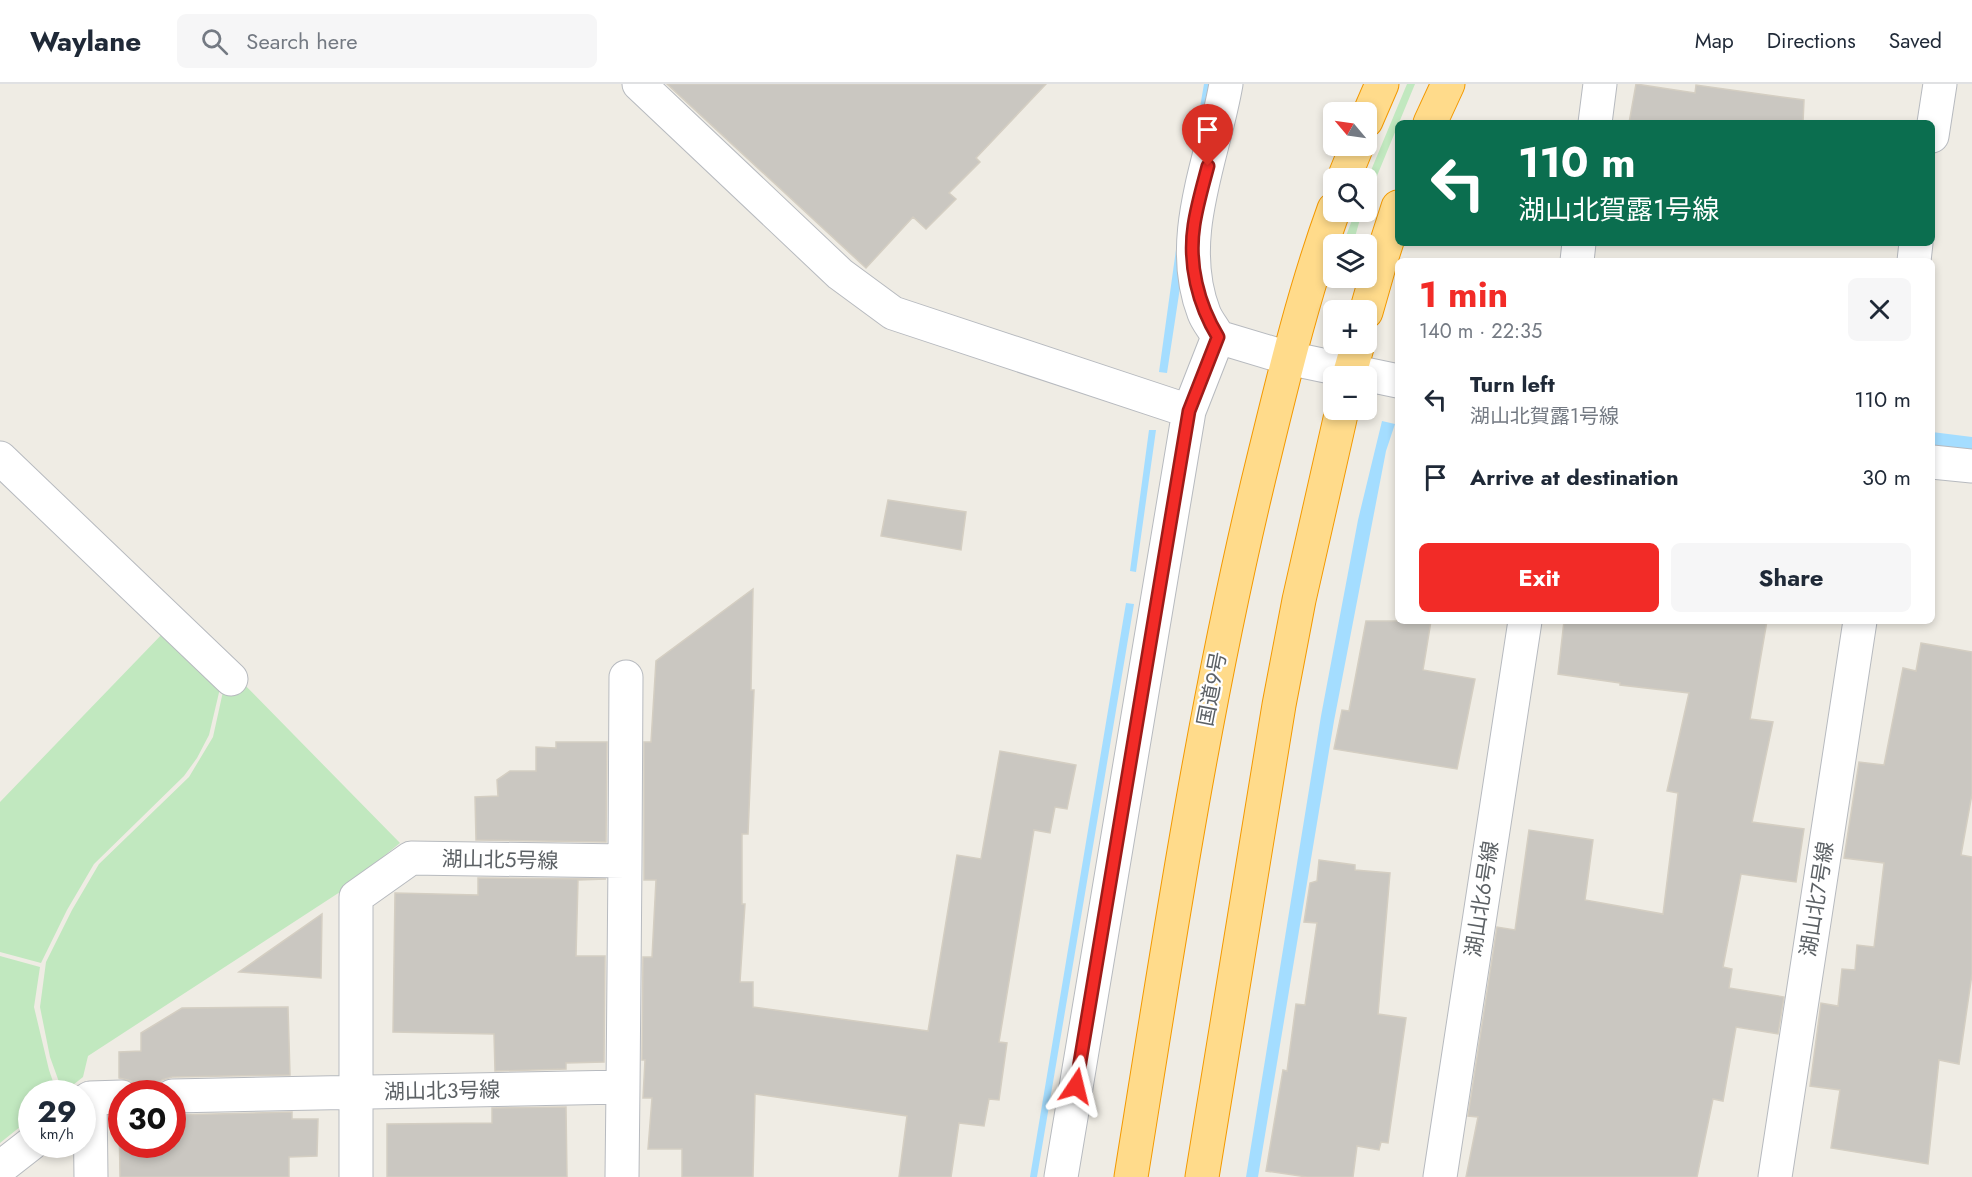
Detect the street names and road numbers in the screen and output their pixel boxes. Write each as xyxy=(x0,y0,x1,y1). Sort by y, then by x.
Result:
street label: 国道9号 xyxy=(1190,649,1234,729)
street label: 湖山北6号線 xyxy=(1458,839,1506,959)
street label: 湖山北7号線 xyxy=(1793,839,1841,959)
street label: 湖山北5号線 xyxy=(441,844,559,876)
street label: 湖山北3号線 xyxy=(384,1075,500,1107)

